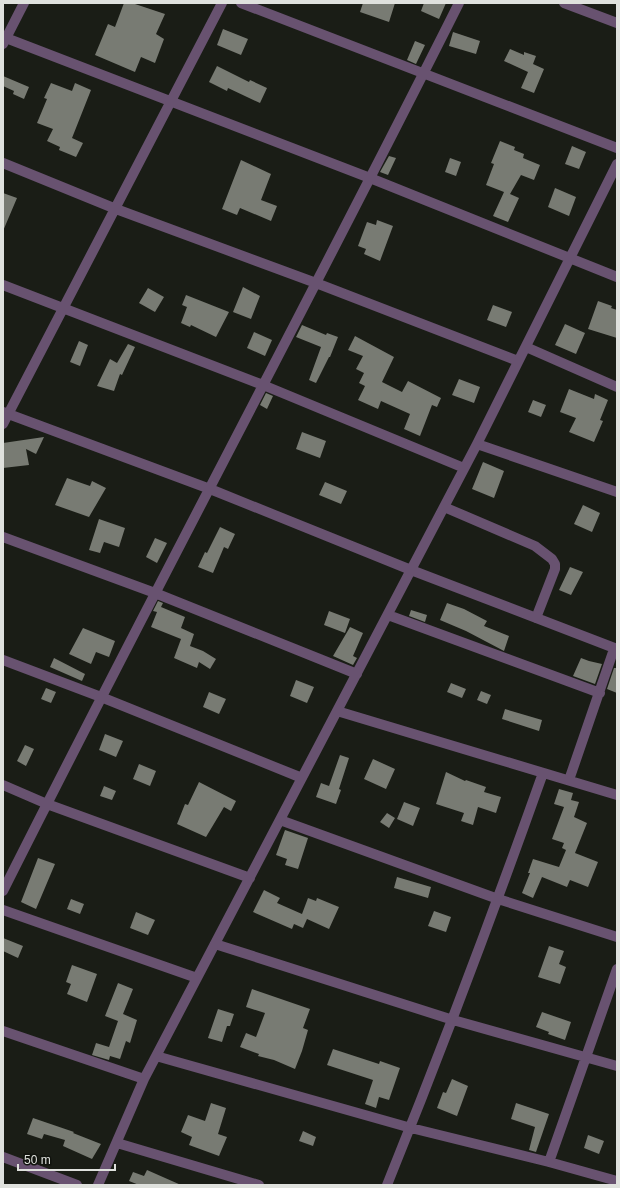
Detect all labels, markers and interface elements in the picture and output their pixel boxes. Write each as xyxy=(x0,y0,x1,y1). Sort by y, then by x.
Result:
scale bar xyxy=(18,1146,115,1172)
text: 50 m xyxy=(24,1153,51,1167)

